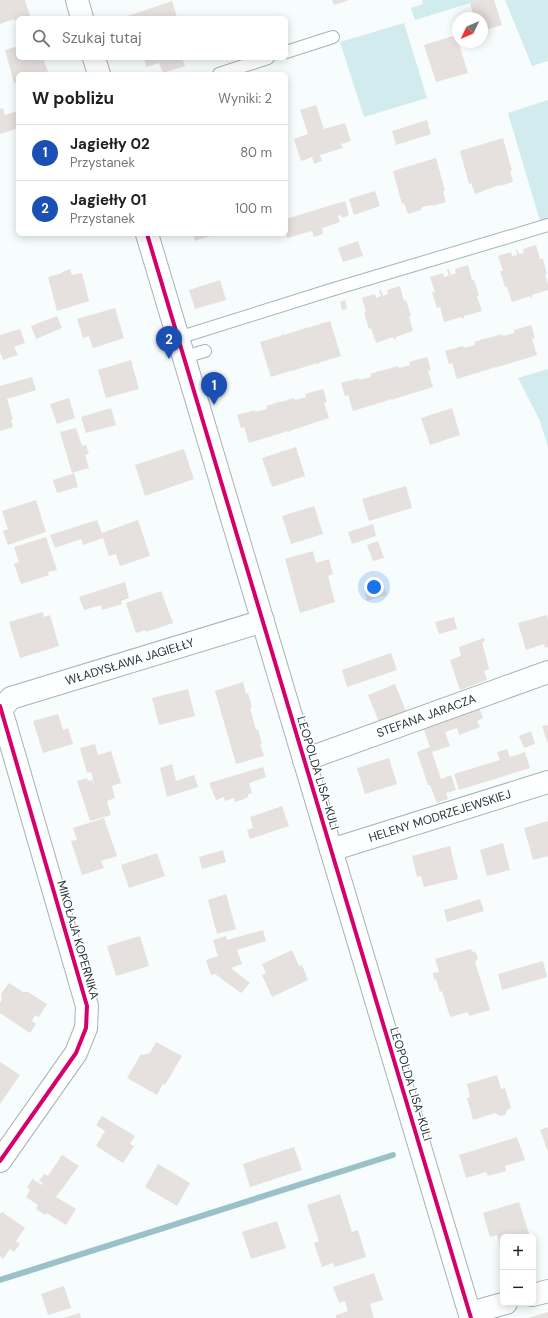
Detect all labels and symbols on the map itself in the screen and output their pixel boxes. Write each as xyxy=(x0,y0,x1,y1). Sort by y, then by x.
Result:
north arrow xyxy=(452,12,488,48)
pin: 2 xyxy=(156,326,182,359)
pin: 1 xyxy=(201,372,227,405)
your location xyxy=(364,577,384,597)
street label: WŁADYSŁAWA JAGIEŁŁY xyxy=(63,634,196,689)
street label: STEFANA JARACZA xyxy=(374,691,478,741)
street label: LEOPOLDA LISA-KULI xyxy=(293,714,343,832)
street label: HELENY MODRZEJEWSKIEJ xyxy=(367,786,513,846)
street label: MIKOŁAJA KOPERNIKA xyxy=(53,879,103,1001)
street label: LEOPOLDA LISA-KULI xyxy=(386,1025,436,1143)

